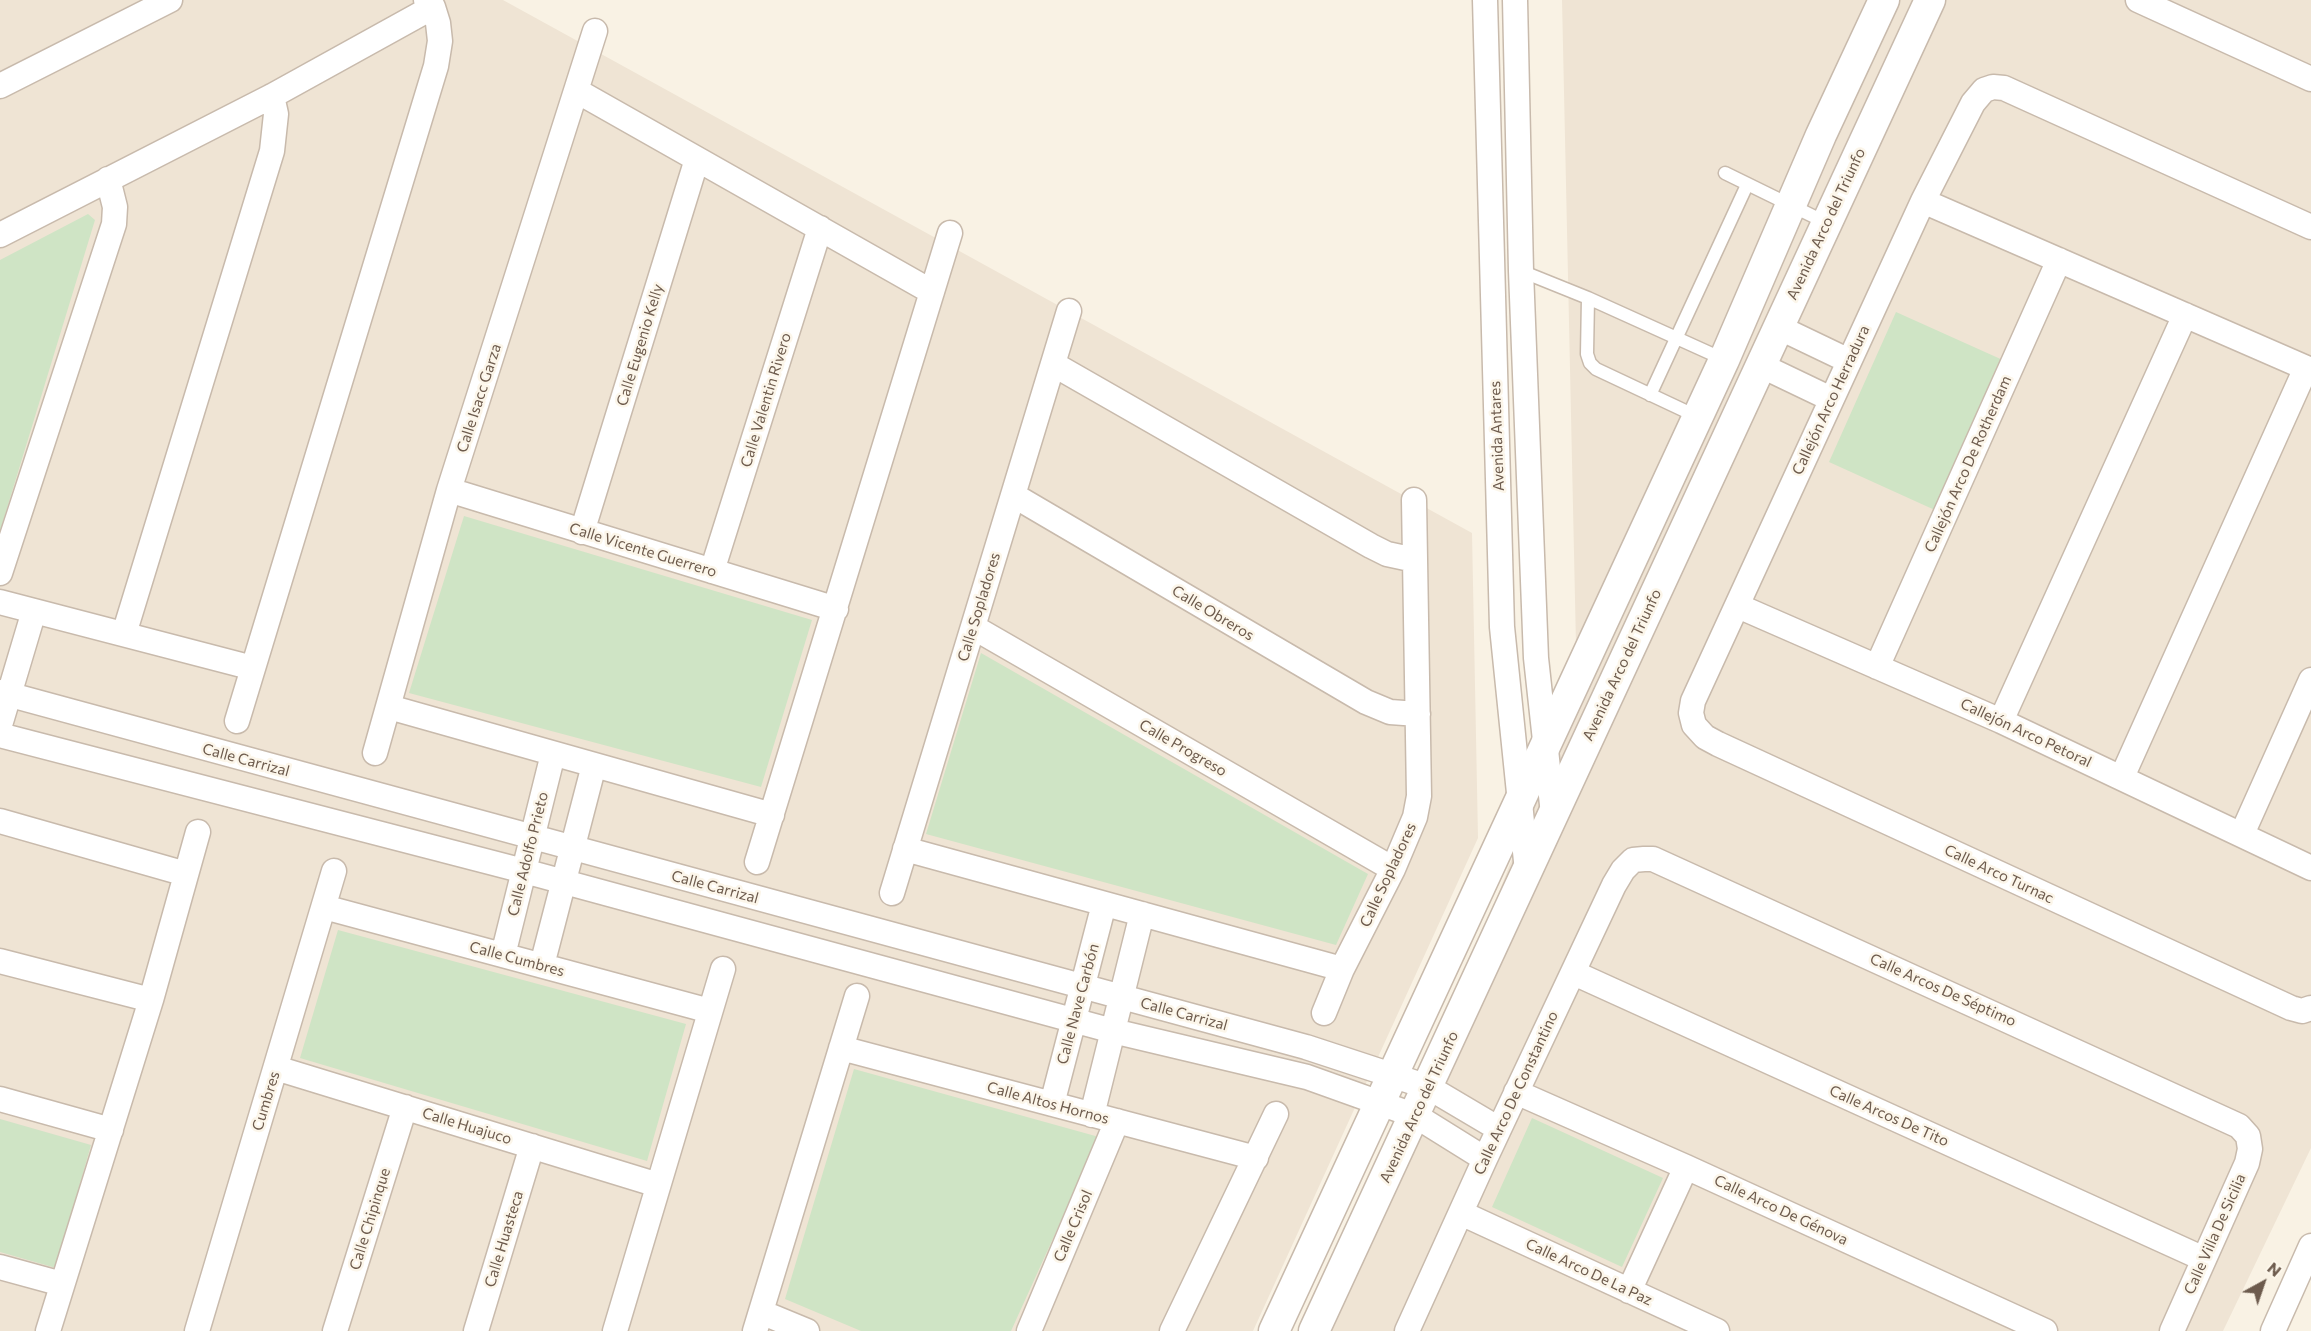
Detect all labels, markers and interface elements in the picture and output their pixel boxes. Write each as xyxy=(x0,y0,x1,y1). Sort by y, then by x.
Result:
street label: Avenida Arco del Triunfo xyxy=(1783,145,1869,303)
street label: Calle Eugenio Kelly xyxy=(613,282,667,408)
street label: Callejón Arco Herradura xyxy=(1788,322,1874,478)
street label: Calle Valentin Rivero xyxy=(737,331,795,469)
street label: Calle Isacc Garza xyxy=(453,341,505,455)
street label: Callejón Arco De Rotherdam xyxy=(1921,373,2015,555)
street label: Avenida Antares xyxy=(1486,381,1508,491)
street label: Calle Vicente Guerrero xyxy=(567,519,719,581)
street label: Calle Sopladores xyxy=(954,550,1004,664)
street label: Calle Obreros xyxy=(1169,581,1257,645)
street label: Avenida Arco del Triunfo xyxy=(1579,586,1665,744)
street label: Callejón Arco Petoral xyxy=(1958,695,2094,771)
street label: Calle Progreso xyxy=(1136,716,1230,780)
street label: Calle Carrizal xyxy=(200,740,292,780)
street label: Calle Adolfo Prieto xyxy=(504,790,552,918)
street label: Calle Sopladores xyxy=(1356,820,1420,930)
street label: Calle Arco Turnac xyxy=(1942,841,2056,907)
street label: Calle Carrizal xyxy=(669,867,761,907)
street label: Calle Cumbres xyxy=(468,938,566,980)
street label: Calle Nave Carbón xyxy=(1053,942,1103,1066)
street label: Calle Arcos De Séptimo xyxy=(1867,950,2019,1030)
street label: Calle Carrizal xyxy=(1138,994,1230,1034)
street label: Calle Arco De Constantino xyxy=(1470,1008,1562,1178)
street label: Avenida Arco del Triunfo xyxy=(1376,1028,1462,1186)
street label: Cumbres xyxy=(248,1069,284,1133)
street label: Calle Altos Hornos xyxy=(985,1078,1111,1128)
street label: Calle Arcos De Tito xyxy=(1826,1082,1952,1150)
street label: Calle Huajuco xyxy=(420,1104,514,1148)
street label: Calle Chipinque xyxy=(346,1166,394,1272)
street label: Calle Arco De Génova xyxy=(1711,1171,1851,1249)
street label: Calle Villa De Sicilia xyxy=(2180,1171,2250,1297)
street label: Calle Crisol xyxy=(1050,1187,1096,1265)
street label: Calle Huasteca xyxy=(481,1189,527,1289)
street label: Calle Arco De La Paz xyxy=(1523,1235,1655,1309)
north arrow xyxy=(2233,1253,2293,1313)
text: N xyxy=(2264,1258,2286,1280)

